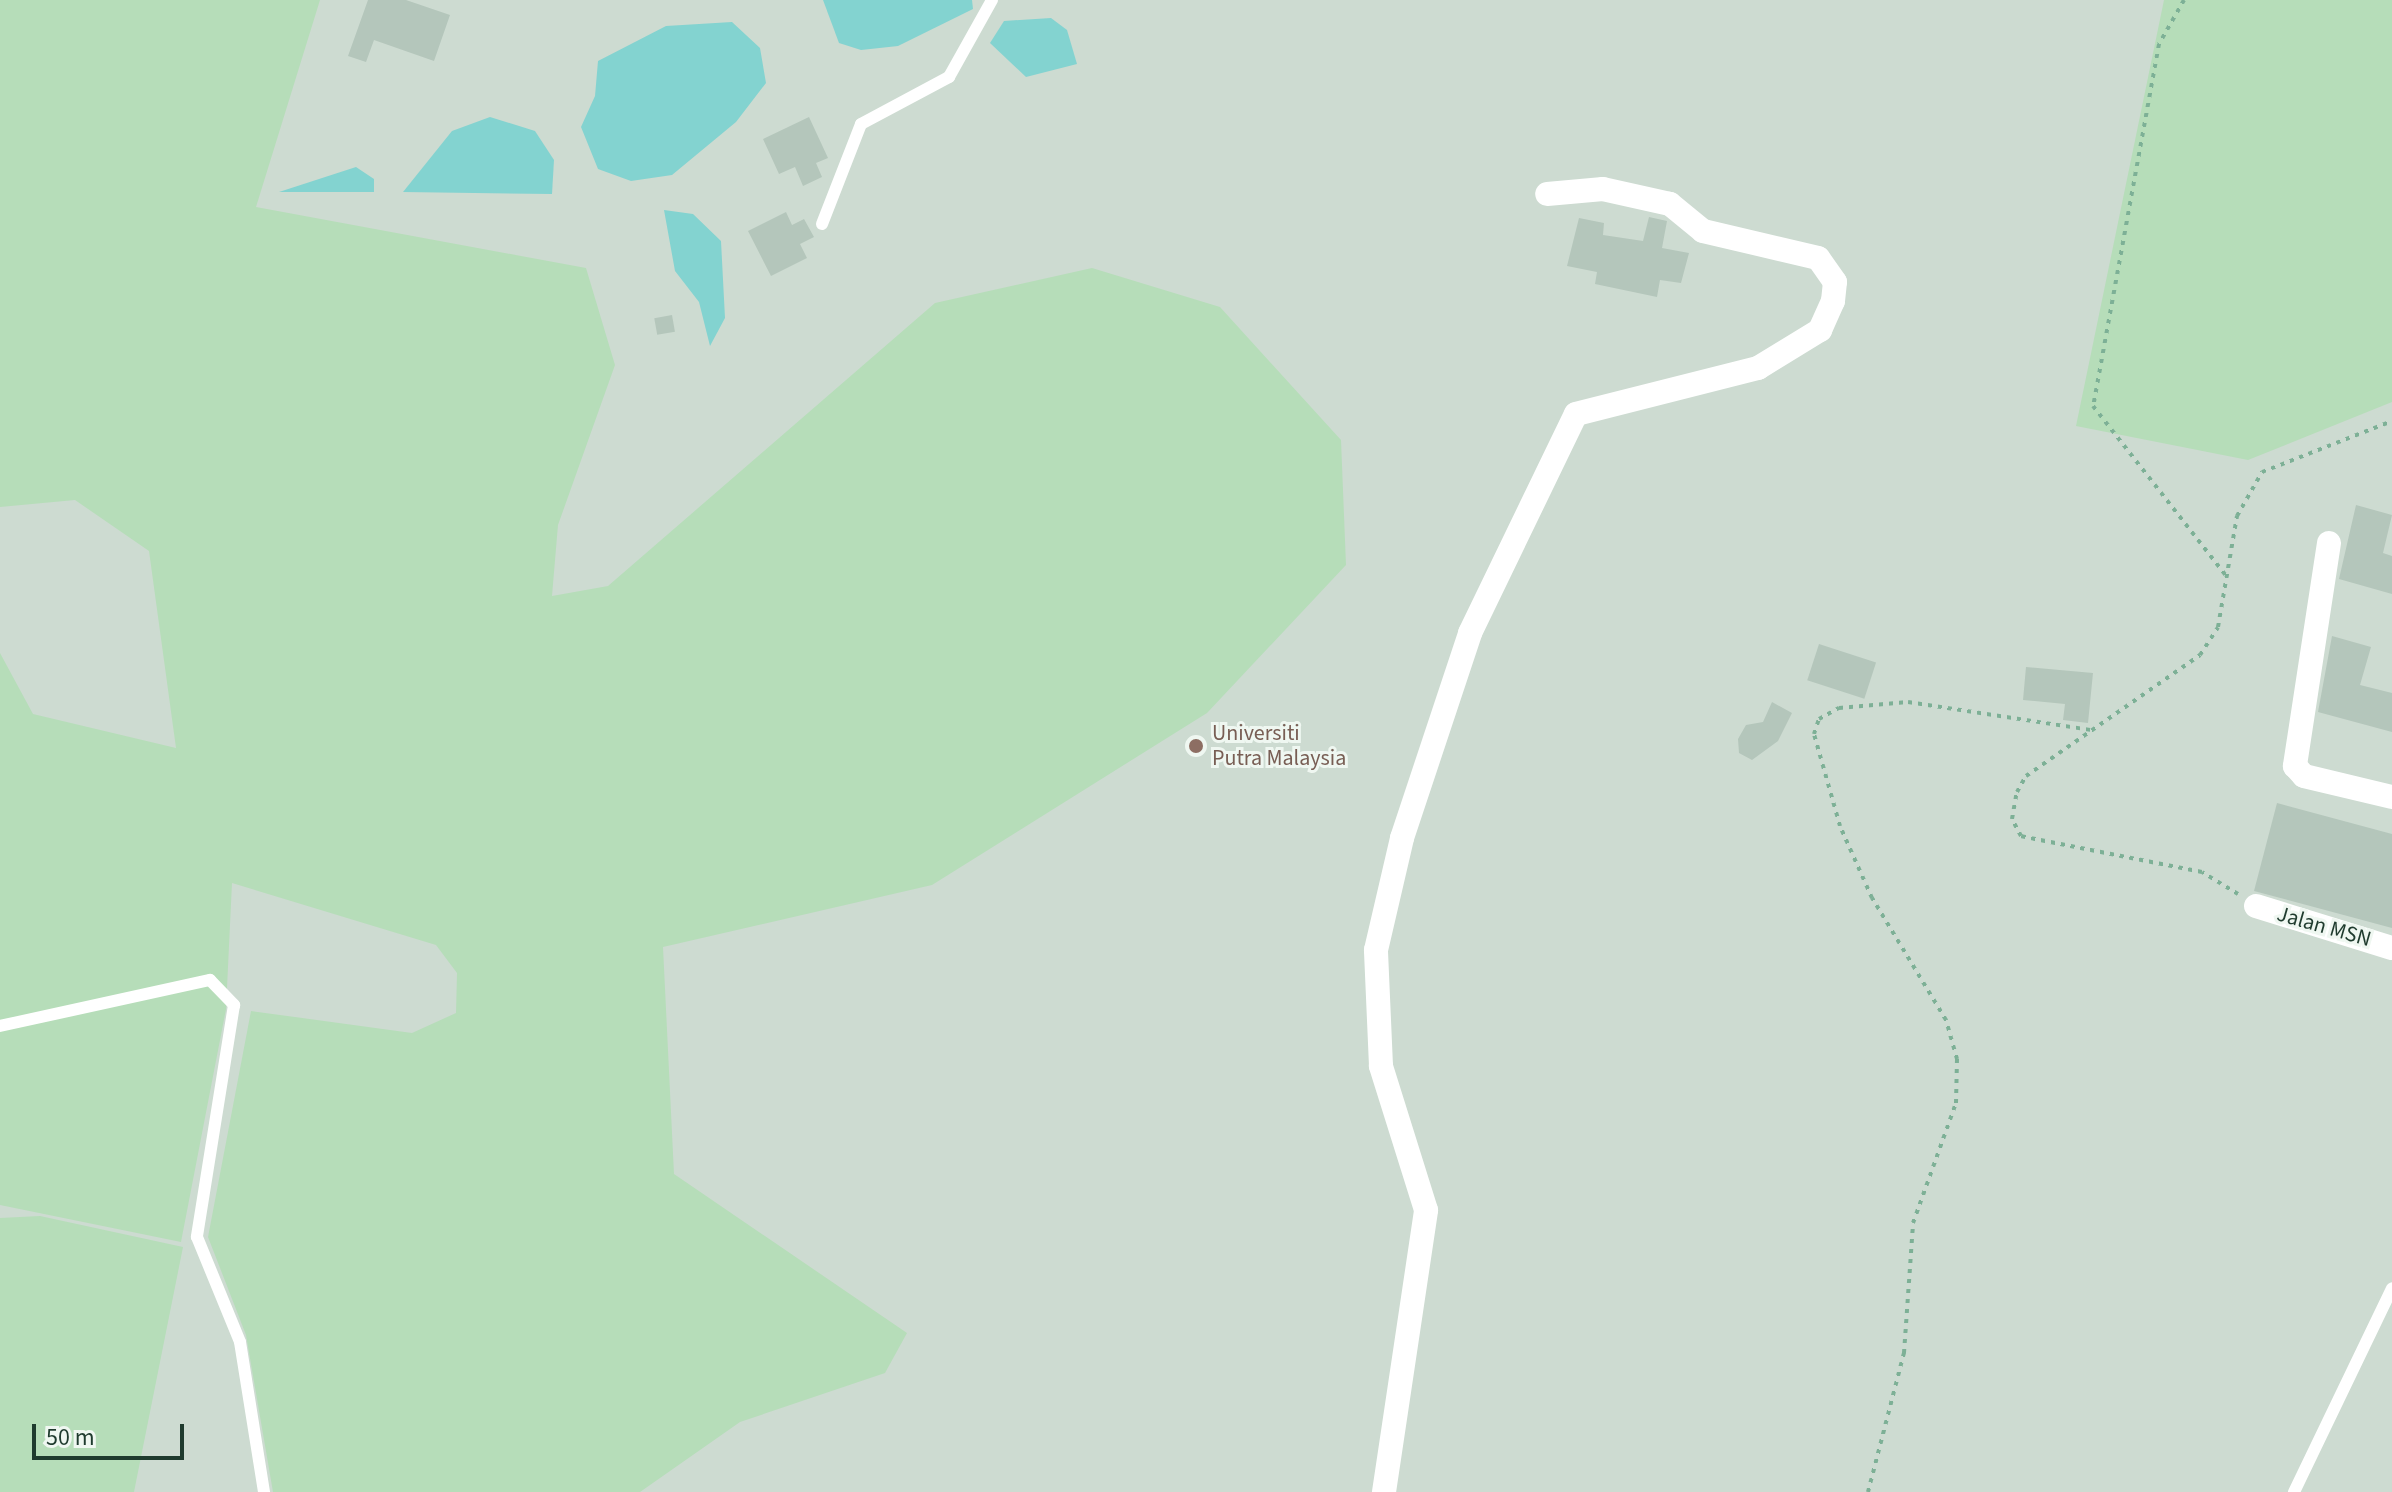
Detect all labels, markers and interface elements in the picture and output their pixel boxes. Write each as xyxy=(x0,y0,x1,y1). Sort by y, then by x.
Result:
place label: Universiti Putra Malaysia xyxy=(1212,720,1346,772)
marker: Universiti Putra Malaysia xyxy=(1187,737,1205,755)
street label: Jalan MSN xyxy=(2274,901,2374,953)
scale bar xyxy=(36,1408,188,1458)
text: 50 m xyxy=(46,1420,95,1455)

